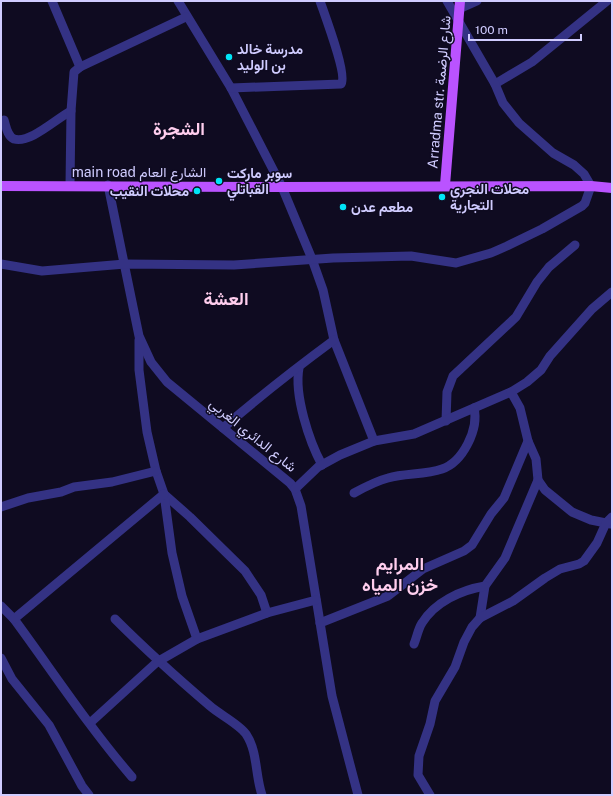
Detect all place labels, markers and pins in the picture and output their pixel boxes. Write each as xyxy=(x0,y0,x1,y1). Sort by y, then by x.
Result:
place label: مدرسة خالد بن الوليد xyxy=(237,41,304,74)
marker: مدرسة خالد بن الوليد xyxy=(224,52,234,62)
place label: سوبر ماركت القباتلي xyxy=(227,165,292,201)
marker: سوبر ماركت القباتلي xyxy=(214,176,224,186)
place label: محلات النجري التجارية xyxy=(450,181,530,214)
place label: محلات النقيب xyxy=(110,183,189,200)
marker: محلات النقيب xyxy=(192,186,202,196)
marker: محلات النجري التجارية xyxy=(437,192,447,202)
place label: مطعم عدن xyxy=(351,199,413,216)
marker: مطعم عدن xyxy=(338,202,348,212)

